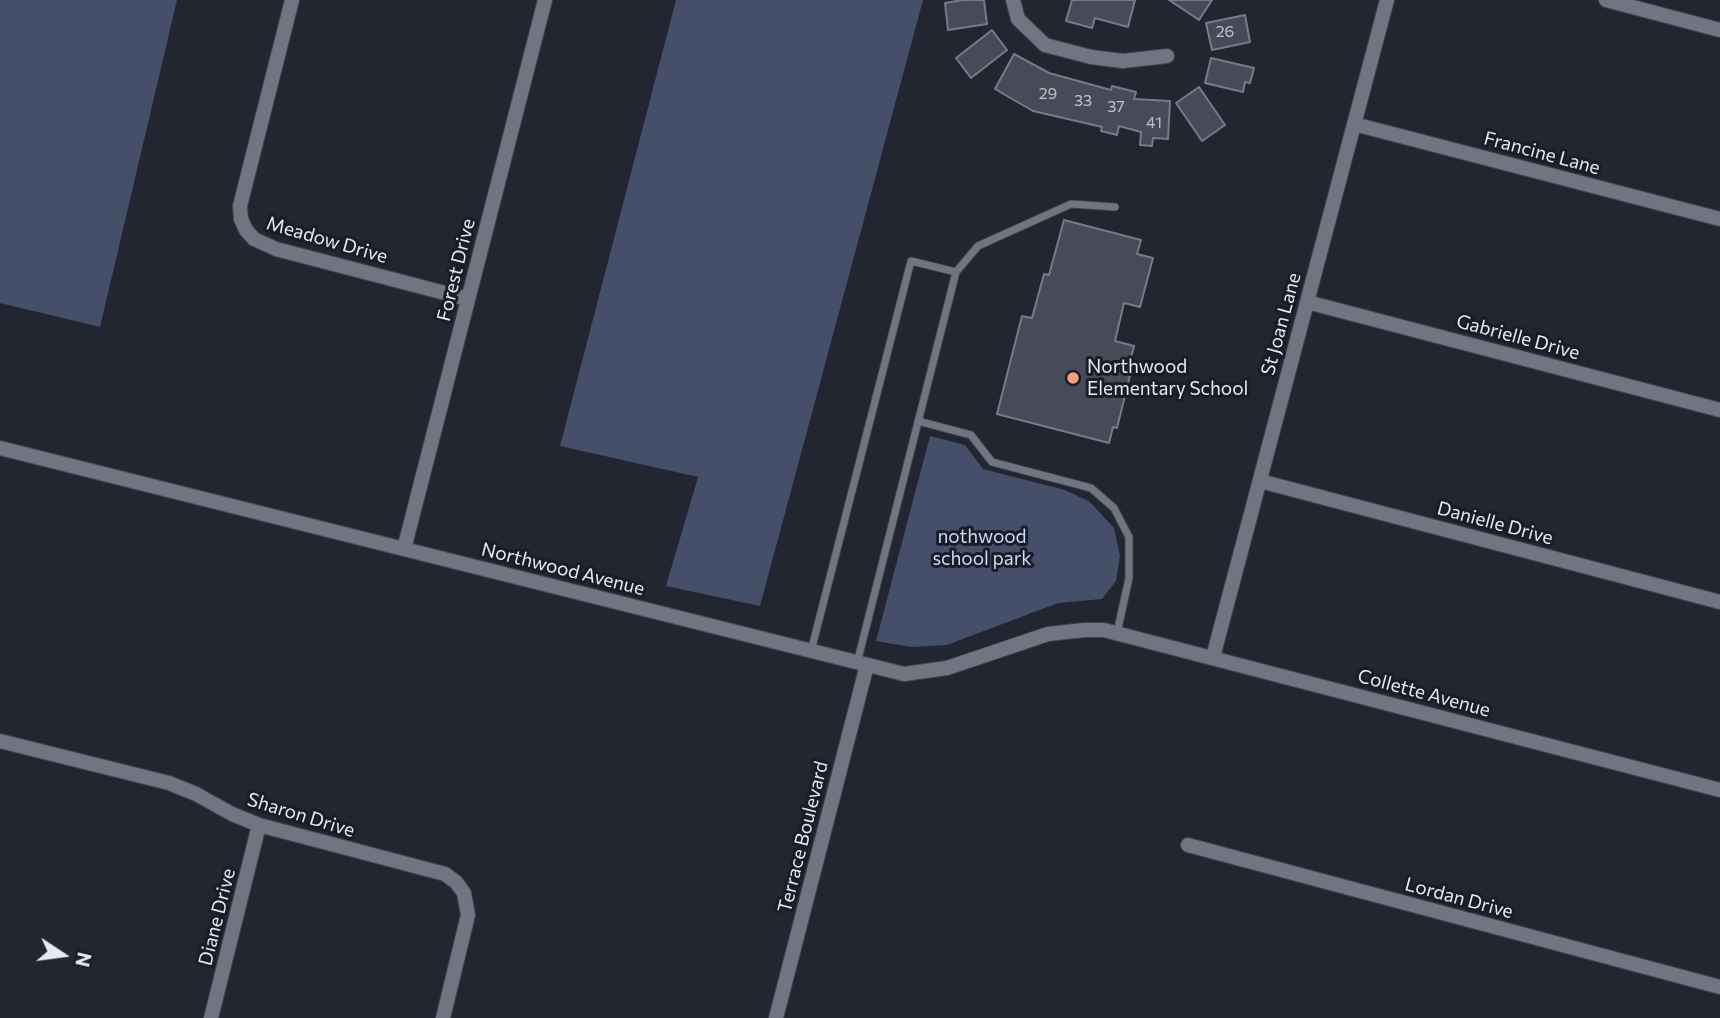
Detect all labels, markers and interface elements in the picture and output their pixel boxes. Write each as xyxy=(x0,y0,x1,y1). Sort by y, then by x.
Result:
house number: 26 xyxy=(1216,22,1234,42)
house number: 29 xyxy=(1039,84,1057,104)
house number: 33 xyxy=(1074,91,1092,111)
house number: 37 xyxy=(1107,97,1125,117)
house number: 41 xyxy=(1146,113,1162,133)
street label: Francine Lane xyxy=(1481,127,1603,179)
street label: Meadow Drive xyxy=(264,212,390,268)
street label: Forest Drive xyxy=(432,216,480,324)
street label: St Joan Lane xyxy=(1256,270,1306,378)
street label: Gabrielle Drive xyxy=(1454,310,1582,364)
place label: Northwood Elementary School xyxy=(1087,356,1248,400)
marker: Northwood Elementary School xyxy=(1065,370,1081,386)
street label: Danielle Drive xyxy=(1435,497,1555,549)
park label: nothwood school park xyxy=(932,526,1032,570)
street label: Northwood Avenue xyxy=(479,538,647,600)
street label: Collette Avenue xyxy=(1355,664,1493,722)
street label: Terrace Boulevard xyxy=(773,759,833,915)
street label: Sharon Drive xyxy=(245,788,357,842)
street label: Diane Drive xyxy=(194,866,240,968)
street label: Lordan Drive xyxy=(1403,873,1515,923)
north arrow xyxy=(28,920,98,990)
text: N xyxy=(71,950,97,969)

